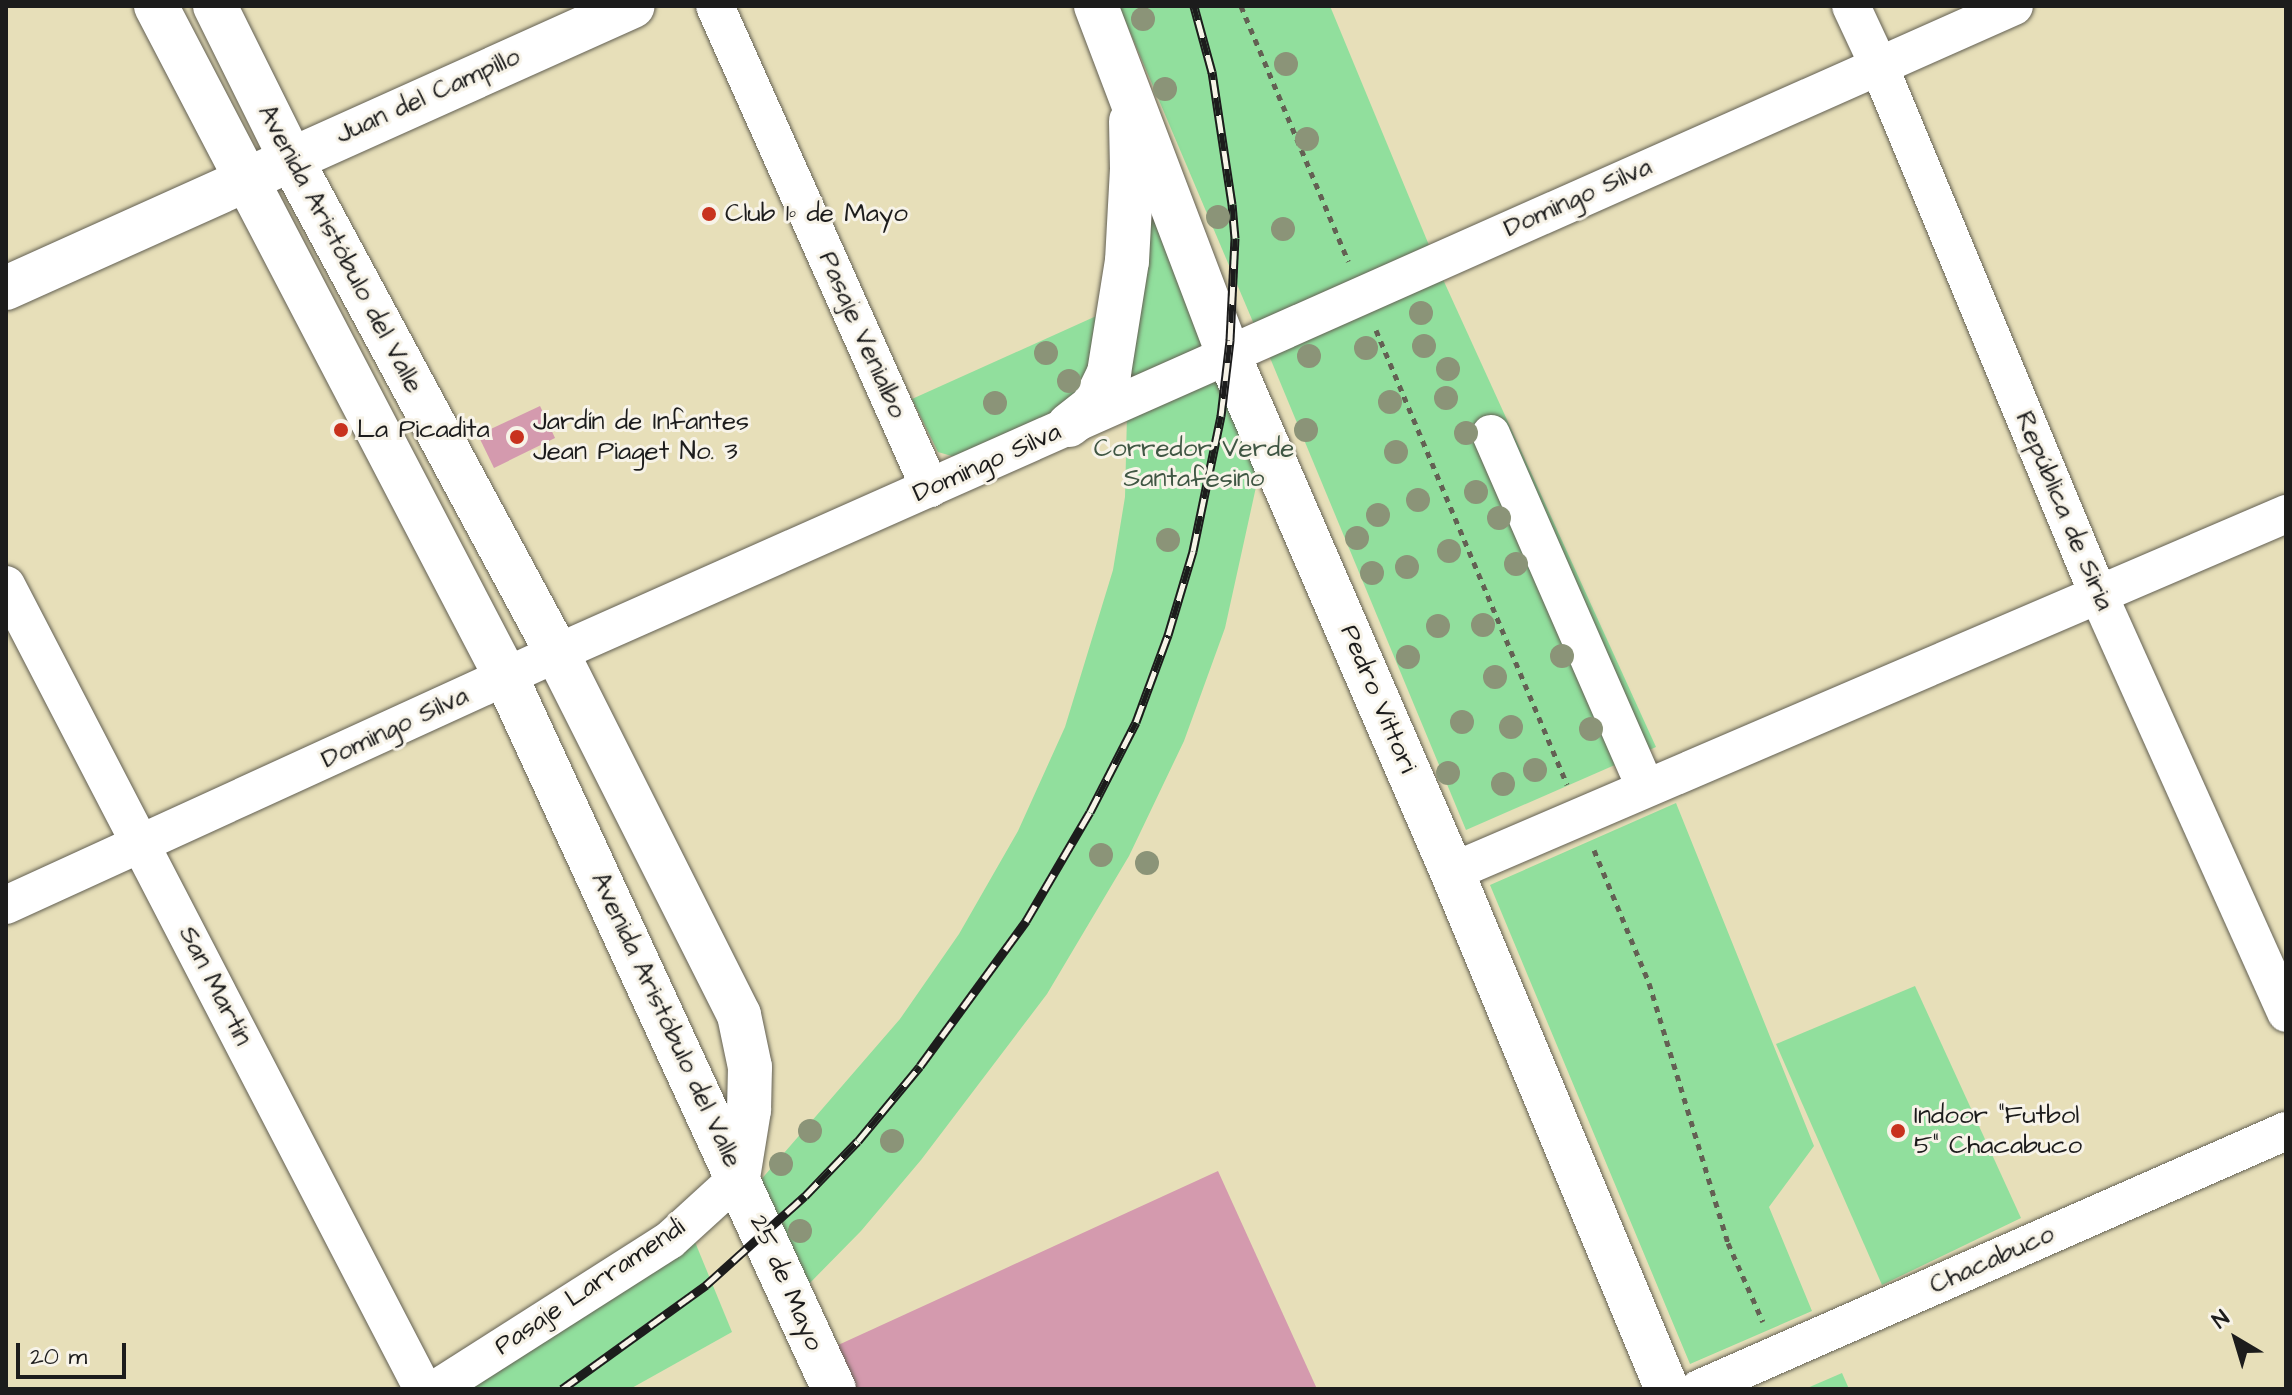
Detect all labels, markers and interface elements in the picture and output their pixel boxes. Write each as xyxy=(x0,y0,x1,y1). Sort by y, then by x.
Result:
street label: Juan del Campillo xyxy=(331,41,525,151)
street label: Avenida Aristóbulo del Valle xyxy=(251,100,429,398)
street label: Domingo Silva xyxy=(1499,152,1657,244)
place label: Club 1º de Mayo xyxy=(725,198,908,230)
marker: Club 1º de Mayo xyxy=(700,205,718,223)
street label: Pasaje Venialbo xyxy=(811,247,913,423)
place label: Jardín de Infantes Jean Piaget No. 3 xyxy=(533,406,749,468)
street label: República de Siria xyxy=(2008,407,2120,615)
place label: La Picadita xyxy=(357,414,490,446)
street label: Domingo Silva xyxy=(908,417,1066,509)
marker: La Picadita xyxy=(332,421,350,439)
marker: Jardín de Infantes Jean Piaget No. 3 xyxy=(508,428,526,446)
park label: Corredor Verde Santafesino xyxy=(1094,433,1294,494)
street label: Pedro Vittori xyxy=(1333,620,1423,778)
street label: Domingo Silva xyxy=(317,680,473,776)
street label: Avenida Aristóbulo del Valle xyxy=(584,868,748,1172)
street label: San Martín xyxy=(172,921,258,1051)
place label: Indoor "Futbol 5" Chacabuco xyxy=(1914,1100,2082,1162)
marker: Indoor "Futbol 5" Chacabuco xyxy=(1889,1122,1907,1140)
street label: 25 de Mayo xyxy=(742,1210,830,1356)
street label: Pasaje Larramendi xyxy=(489,1212,691,1362)
street label: Chacabuco xyxy=(1925,1219,2059,1301)
north arrow xyxy=(2196,1299,2276,1379)
text: N xyxy=(2206,1303,2236,1336)
scale bar xyxy=(20,1327,130,1377)
text: 20 m xyxy=(30,1340,87,1374)

